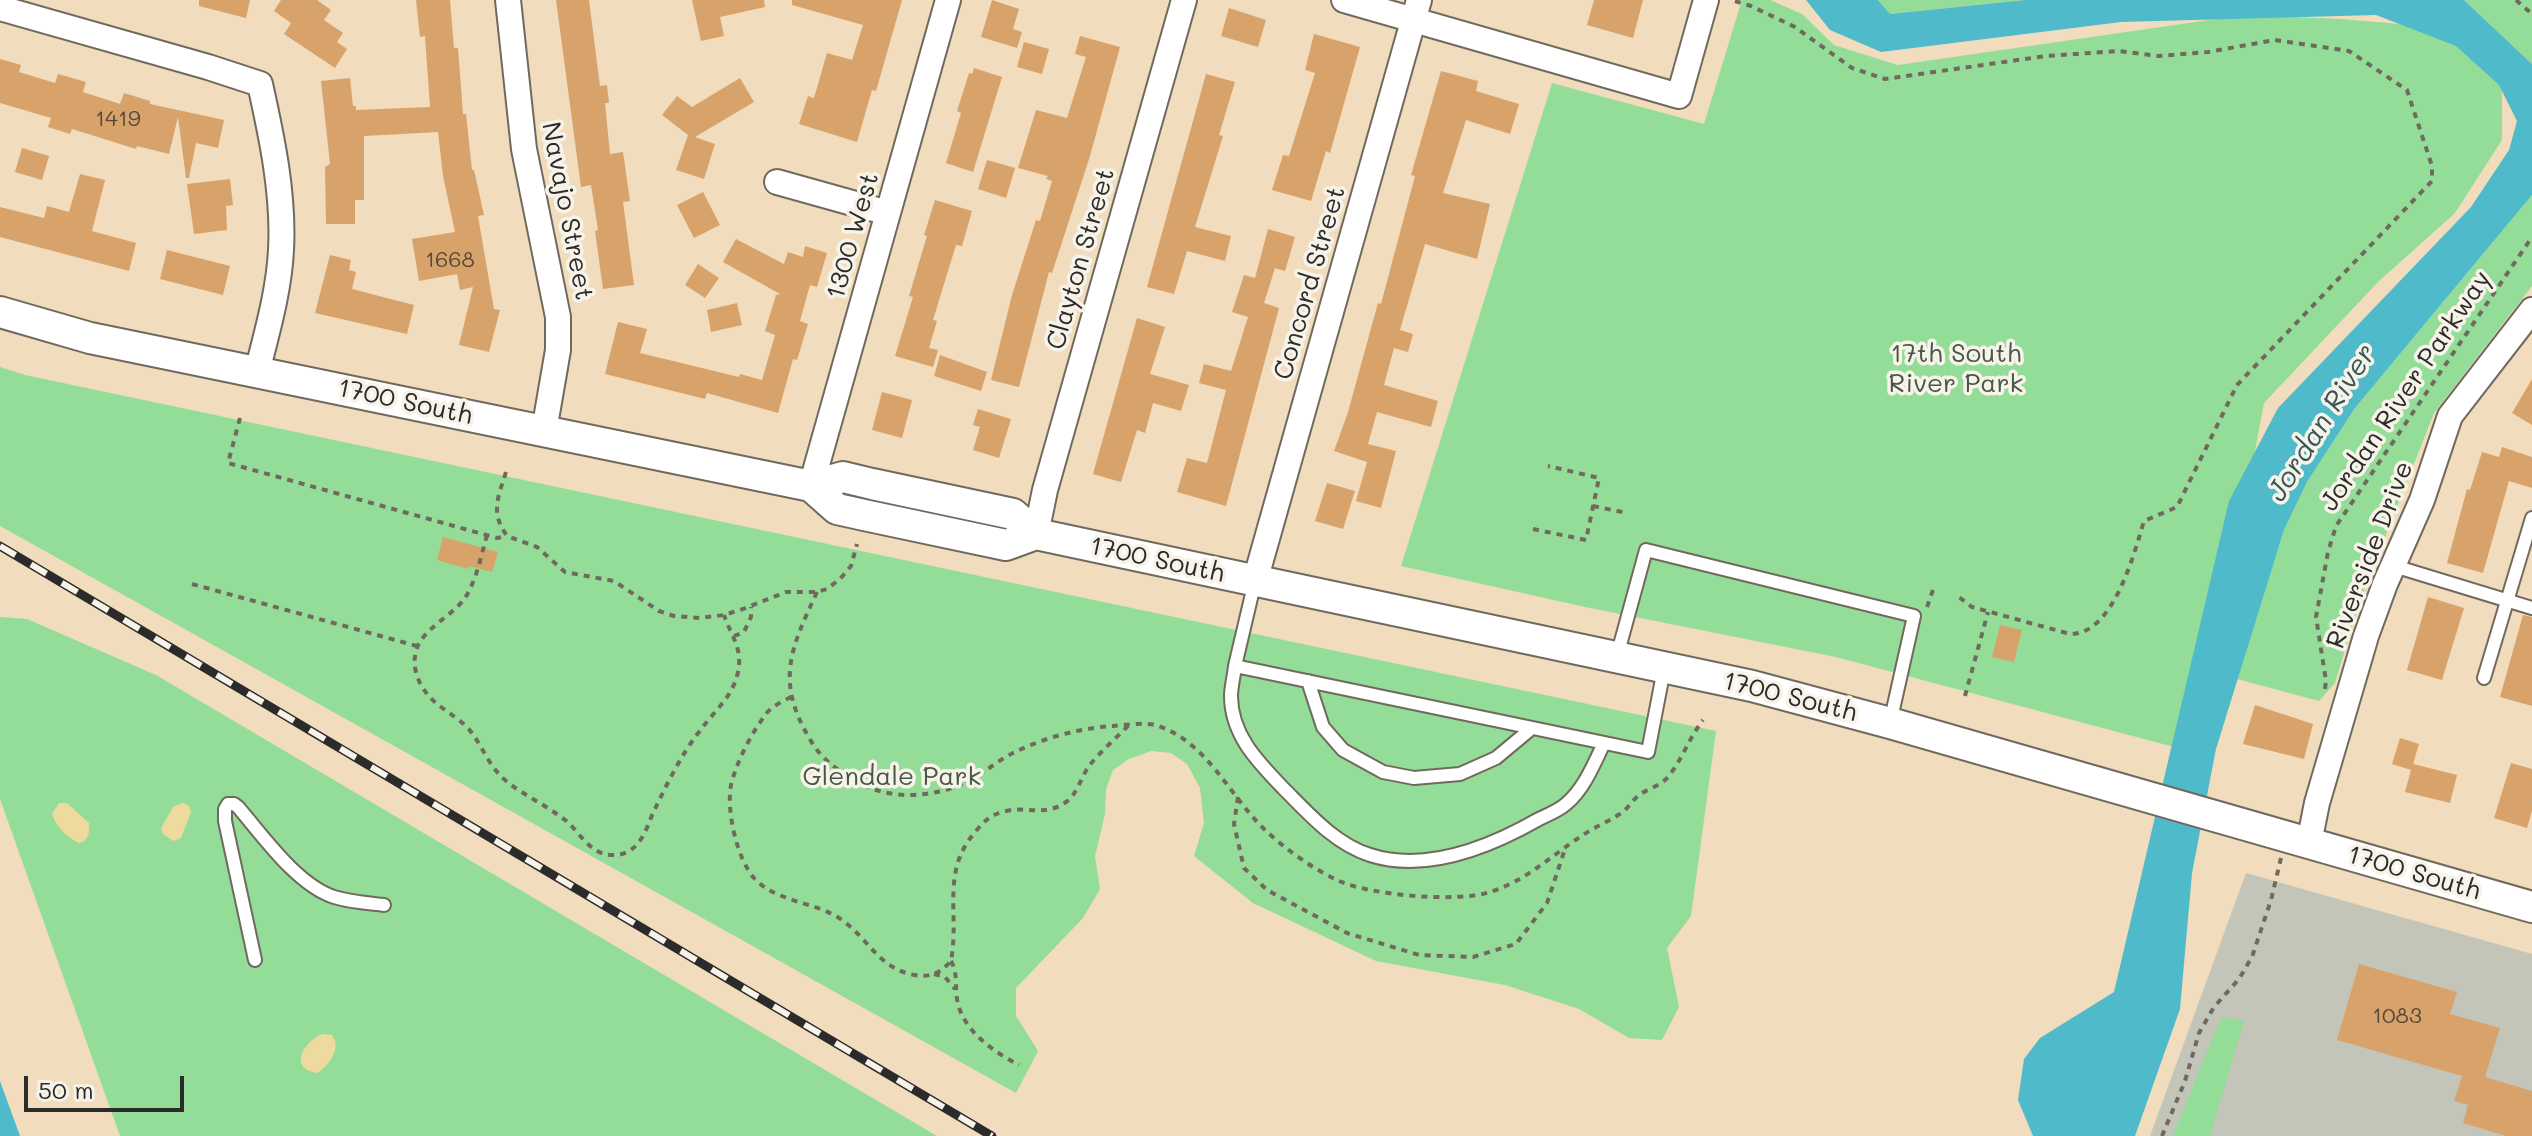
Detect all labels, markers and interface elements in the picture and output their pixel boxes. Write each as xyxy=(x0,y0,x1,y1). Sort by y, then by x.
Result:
house number: 1419 xyxy=(95,106,141,132)
street label: Navajo Street xyxy=(534,119,600,303)
street label: Clayton Street xyxy=(1040,165,1122,353)
street label: 1300 West xyxy=(820,169,886,303)
street label: Concord Street xyxy=(1267,183,1353,383)
house number: 1668 xyxy=(425,247,475,273)
street label: Jordan River Parkway xyxy=(2314,265,2498,517)
park label: 17th South River Park xyxy=(1889,338,2023,400)
water label: Jordan River xyxy=(2260,338,2384,508)
street label: 1700 South xyxy=(335,373,475,431)
street label: Riverside Drive xyxy=(2320,457,2420,653)
street label: 1700 South xyxy=(1087,531,1227,589)
street label: 1700 South xyxy=(1720,665,1860,729)
park label: Glendale Park xyxy=(803,761,981,793)
street label: 1700 South xyxy=(2344,839,2484,907)
house number: 1083 xyxy=(2372,1003,2422,1029)
scale bar xyxy=(28,1060,188,1110)
text: 50 m xyxy=(38,1074,94,1105)

